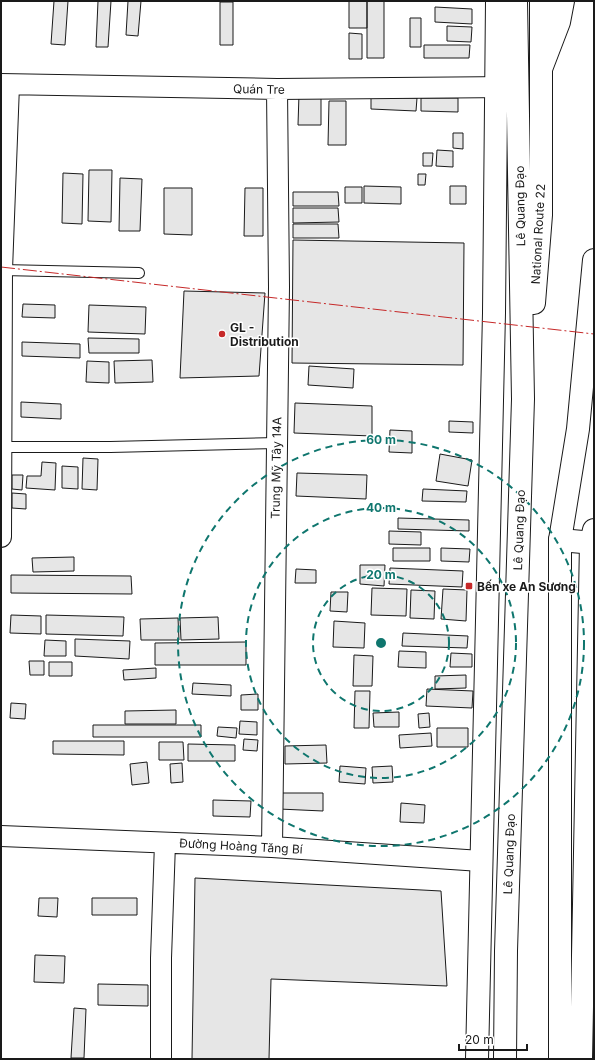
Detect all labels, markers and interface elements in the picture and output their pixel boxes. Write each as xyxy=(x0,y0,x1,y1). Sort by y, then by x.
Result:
street label: Quán Tre xyxy=(233,81,285,97)
street label: Lê Quang Đạo xyxy=(512,166,528,246)
street label: National Route 22 xyxy=(528,183,548,285)
place label: GL - Distribution xyxy=(230,320,299,349)
marker: GL - Distribution xyxy=(217,329,227,339)
street label: Trung Mỹ Tây 14A xyxy=(268,417,284,519)
text: 60 m xyxy=(366,432,396,447)
street label: Lê Quang Đạo xyxy=(510,489,528,571)
text: 40 m xyxy=(366,500,396,515)
text: 20 m xyxy=(366,567,396,582)
place label: Bến xe An Sương xyxy=(477,579,576,594)
marker: Bến xe An Sương xyxy=(464,581,474,591)
centre of rings xyxy=(374,636,388,650)
street label: Lê Quang Đạo xyxy=(500,813,518,895)
street label: Đường Hoàng Tăng Bí xyxy=(179,835,303,857)
scale bar xyxy=(459,1026,527,1052)
text: 20 m xyxy=(465,1032,494,1047)

